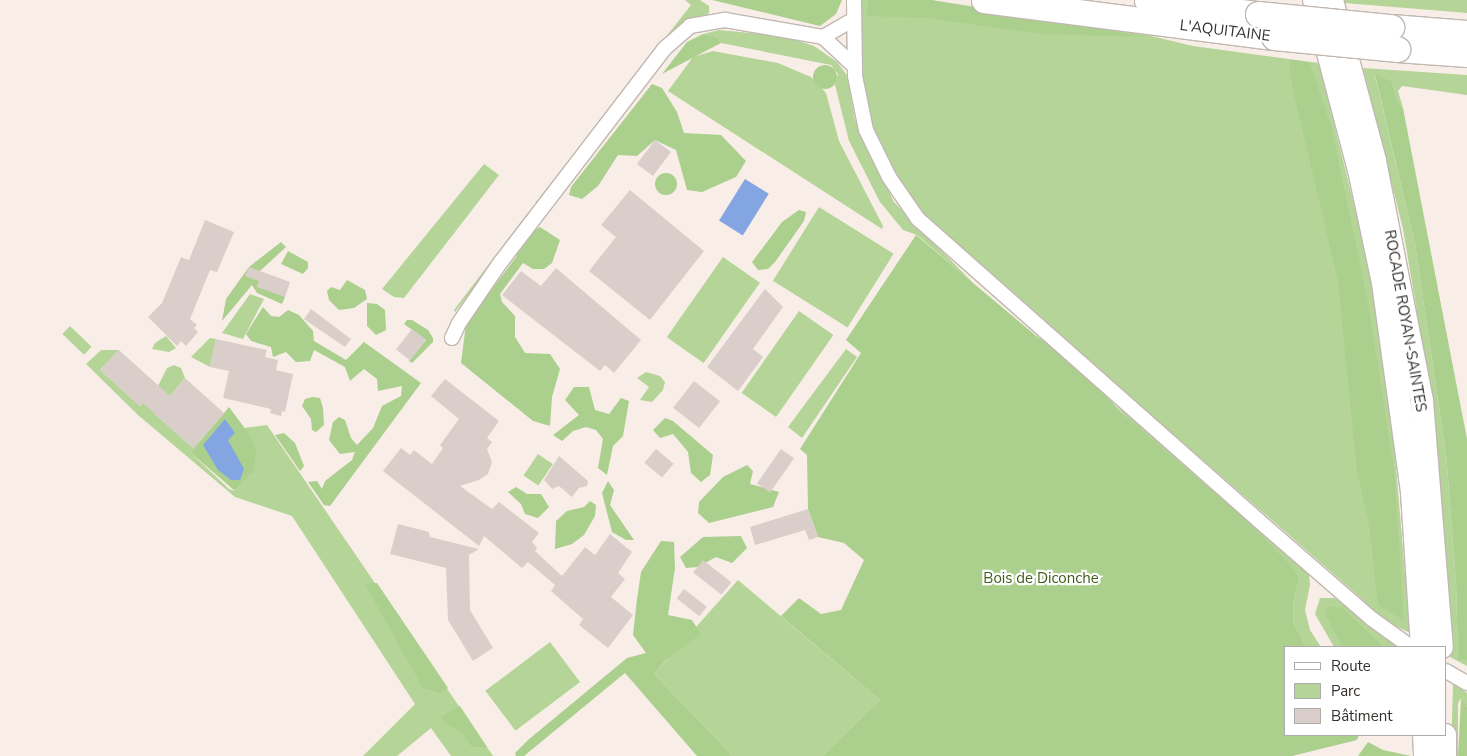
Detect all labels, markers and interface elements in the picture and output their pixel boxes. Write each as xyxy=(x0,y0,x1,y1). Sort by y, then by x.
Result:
street label: L'AQUITAINE xyxy=(1179,17,1271,45)
street label: ROCADE ROYAN-SAINTES xyxy=(1380,228,1430,414)
park label: Bois de Diconche xyxy=(983,570,1099,588)
legend xyxy=(1284,646,1447,736)
text: Route xyxy=(1331,656,1371,676)
text: Parc xyxy=(1331,681,1360,701)
text: Bâtiment xyxy=(1331,706,1392,726)

